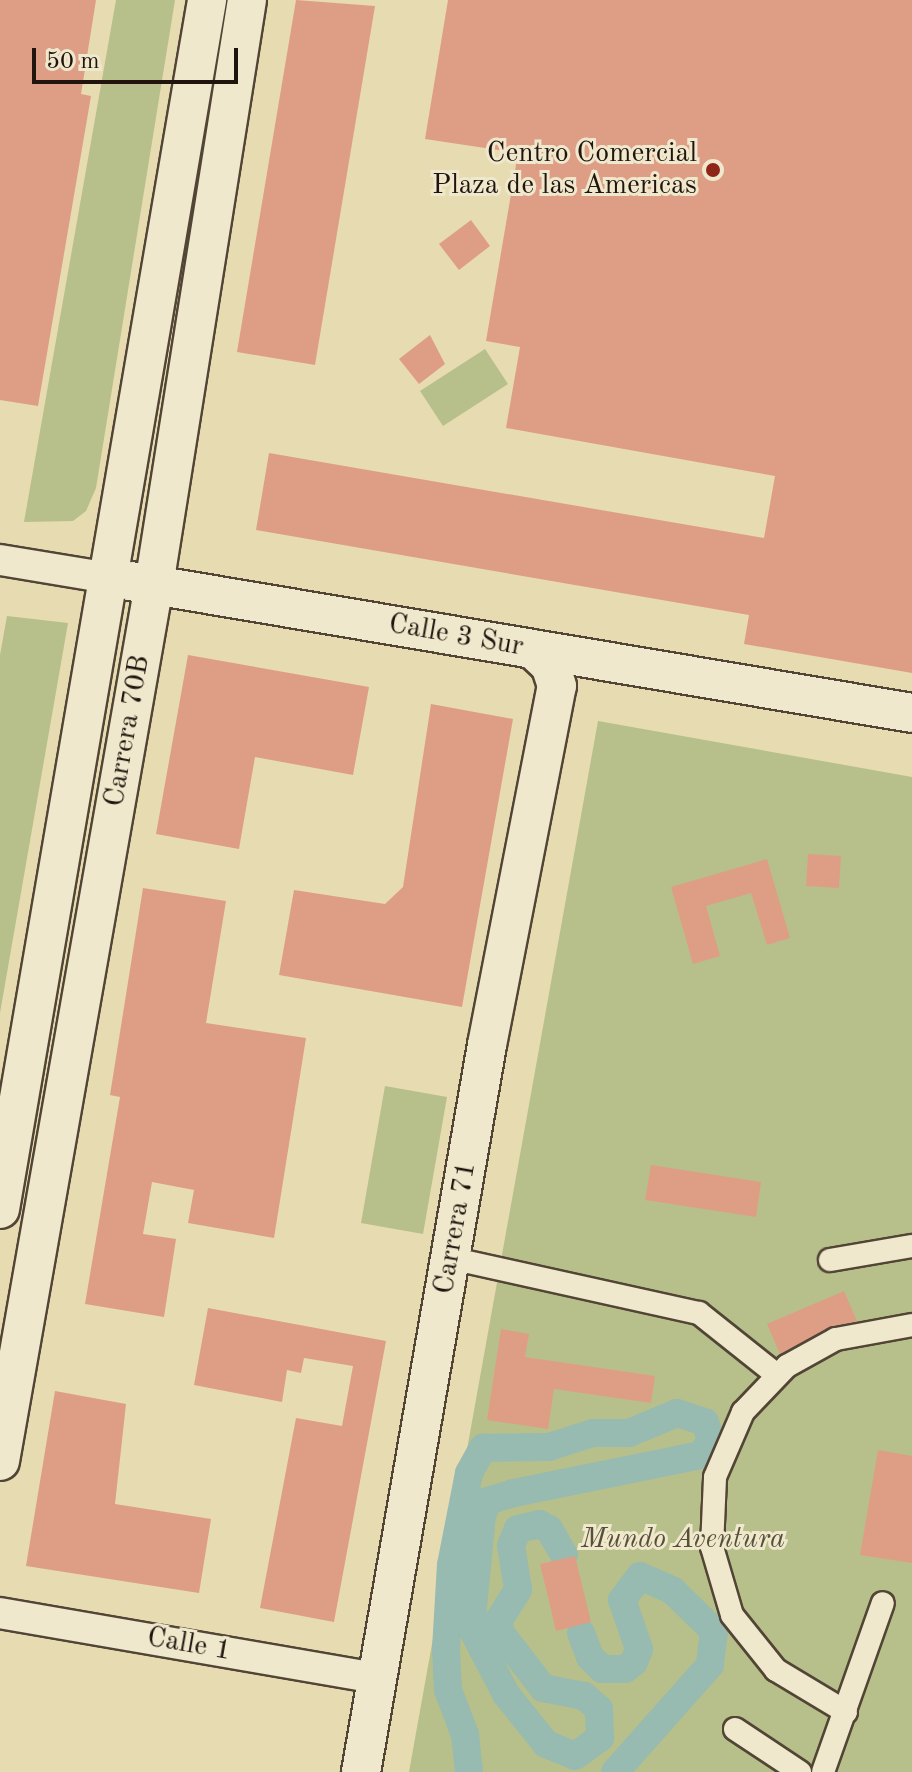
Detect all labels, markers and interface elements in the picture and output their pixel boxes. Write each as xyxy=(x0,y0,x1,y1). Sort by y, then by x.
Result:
scale bar xyxy=(36,32,242,82)
text: 50 m xyxy=(46,50,100,74)
place label: Centro Comercial Plaza de las Americas xyxy=(432,137,697,203)
marker: Centro Comercial Plaza de las Americas xyxy=(704,161,722,179)
street label: Calle 3 Sur xyxy=(386,608,526,664)
street label: Carrera 70B xyxy=(98,653,158,809)
street label: Carrera 71 xyxy=(428,1159,484,1297)
park label: Mundo Aventura xyxy=(581,1523,785,1557)
street label: Calle 1 xyxy=(144,1621,234,1669)

